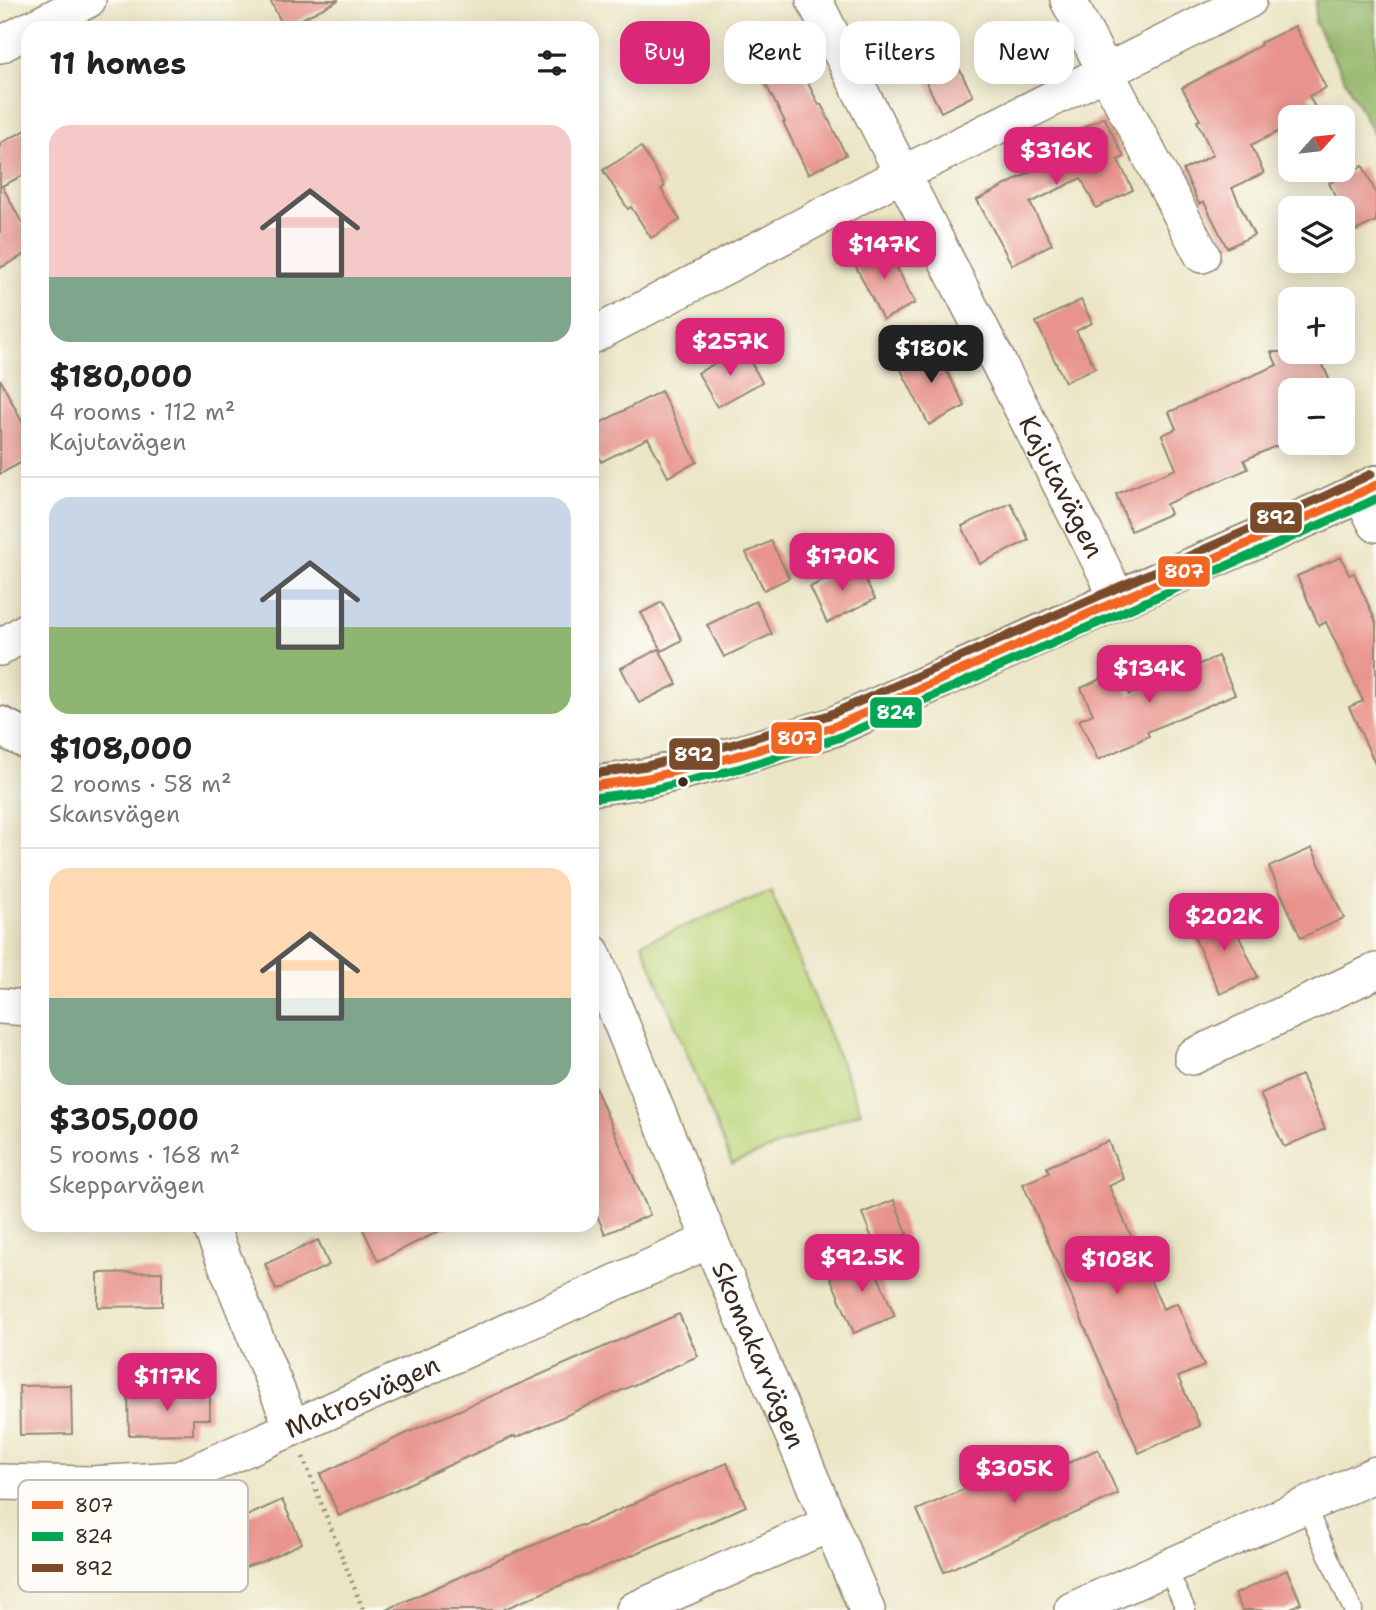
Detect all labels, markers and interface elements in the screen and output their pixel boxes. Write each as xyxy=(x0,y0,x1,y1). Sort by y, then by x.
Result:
chip: Buy xyxy=(620,21,710,84)
chip: Rent xyxy=(724,21,826,84)
chip: Filters xyxy=(840,21,960,84)
chip: New xyxy=(974,21,1074,84)
text: 11 homes xyxy=(49,43,186,84)
icon: filters xyxy=(533,44,571,82)
north arrow xyxy=(1278,105,1354,182)
map controls xyxy=(1278,105,1355,455)
pin: $316K xyxy=(1007,128,1105,187)
text: $316K xyxy=(1020,135,1092,165)
icon: home xyxy=(247,170,373,296)
button: layers xyxy=(1278,196,1355,273)
pin: $147K xyxy=(835,222,933,281)
text: $147K xyxy=(848,229,920,259)
button: + xyxy=(1278,287,1355,364)
pin: $257K xyxy=(681,318,779,378)
text: $257K xyxy=(691,326,769,356)
pin: $180K xyxy=(882,326,980,385)
text: $180K xyxy=(894,333,968,363)
text: $180,000 xyxy=(49,356,192,397)
button: − xyxy=(1278,378,1355,455)
text: 4 rooms · 112 m² xyxy=(49,397,235,427)
street label: Kajutavägen xyxy=(1011,409,1113,564)
text: Kajutavägen xyxy=(49,427,186,457)
line badge: 892 xyxy=(1249,501,1303,534)
text: 892 xyxy=(1256,505,1296,530)
pin: $170K xyxy=(793,534,891,593)
text: $170K xyxy=(806,541,878,571)
icon: home xyxy=(247,542,373,668)
line badge: 807 xyxy=(1157,555,1211,588)
text: 807 xyxy=(1164,559,1204,584)
pin: $134K xyxy=(1100,646,1198,705)
text: $134K xyxy=(1113,653,1185,683)
line badge: 824 xyxy=(869,696,923,729)
text: 824 xyxy=(877,700,916,725)
line badge: 807 xyxy=(770,721,823,755)
text: 807 xyxy=(777,726,817,751)
text: $108,000 xyxy=(49,728,193,769)
line badge: 892 xyxy=(668,737,721,771)
text: 892 xyxy=(674,742,714,767)
text: 2 rooms · 58 m² xyxy=(49,769,232,799)
unlabelled marker xyxy=(676,775,690,789)
text: Skansvägen xyxy=(49,799,180,829)
pin: $202K xyxy=(1175,894,1273,953)
text: $202K xyxy=(1185,901,1263,931)
icon: home xyxy=(247,913,373,1039)
text: $305,000 xyxy=(49,1099,199,1140)
text: 5 rooms · 168 m² xyxy=(49,1140,240,1170)
text: Skepparvägen xyxy=(49,1170,204,1200)
pin: $92.5K xyxy=(805,1234,919,1294)
pin: $108K xyxy=(1068,1236,1166,1296)
text: $92.5K xyxy=(820,1242,904,1272)
text: $108K xyxy=(1081,1244,1153,1274)
street label: Skomakarvägen xyxy=(704,1256,814,1454)
street label: Matrosvägen xyxy=(279,1346,445,1446)
pin: $117K xyxy=(118,1354,216,1413)
text: $117K xyxy=(134,1361,200,1391)
pin: $305K xyxy=(965,1446,1063,1505)
text: $305K xyxy=(975,1453,1053,1483)
legend xyxy=(18,1480,248,1592)
text: 807 xyxy=(75,1493,113,1518)
text: 824 xyxy=(75,1524,113,1549)
text: 892 xyxy=(75,1556,113,1581)

